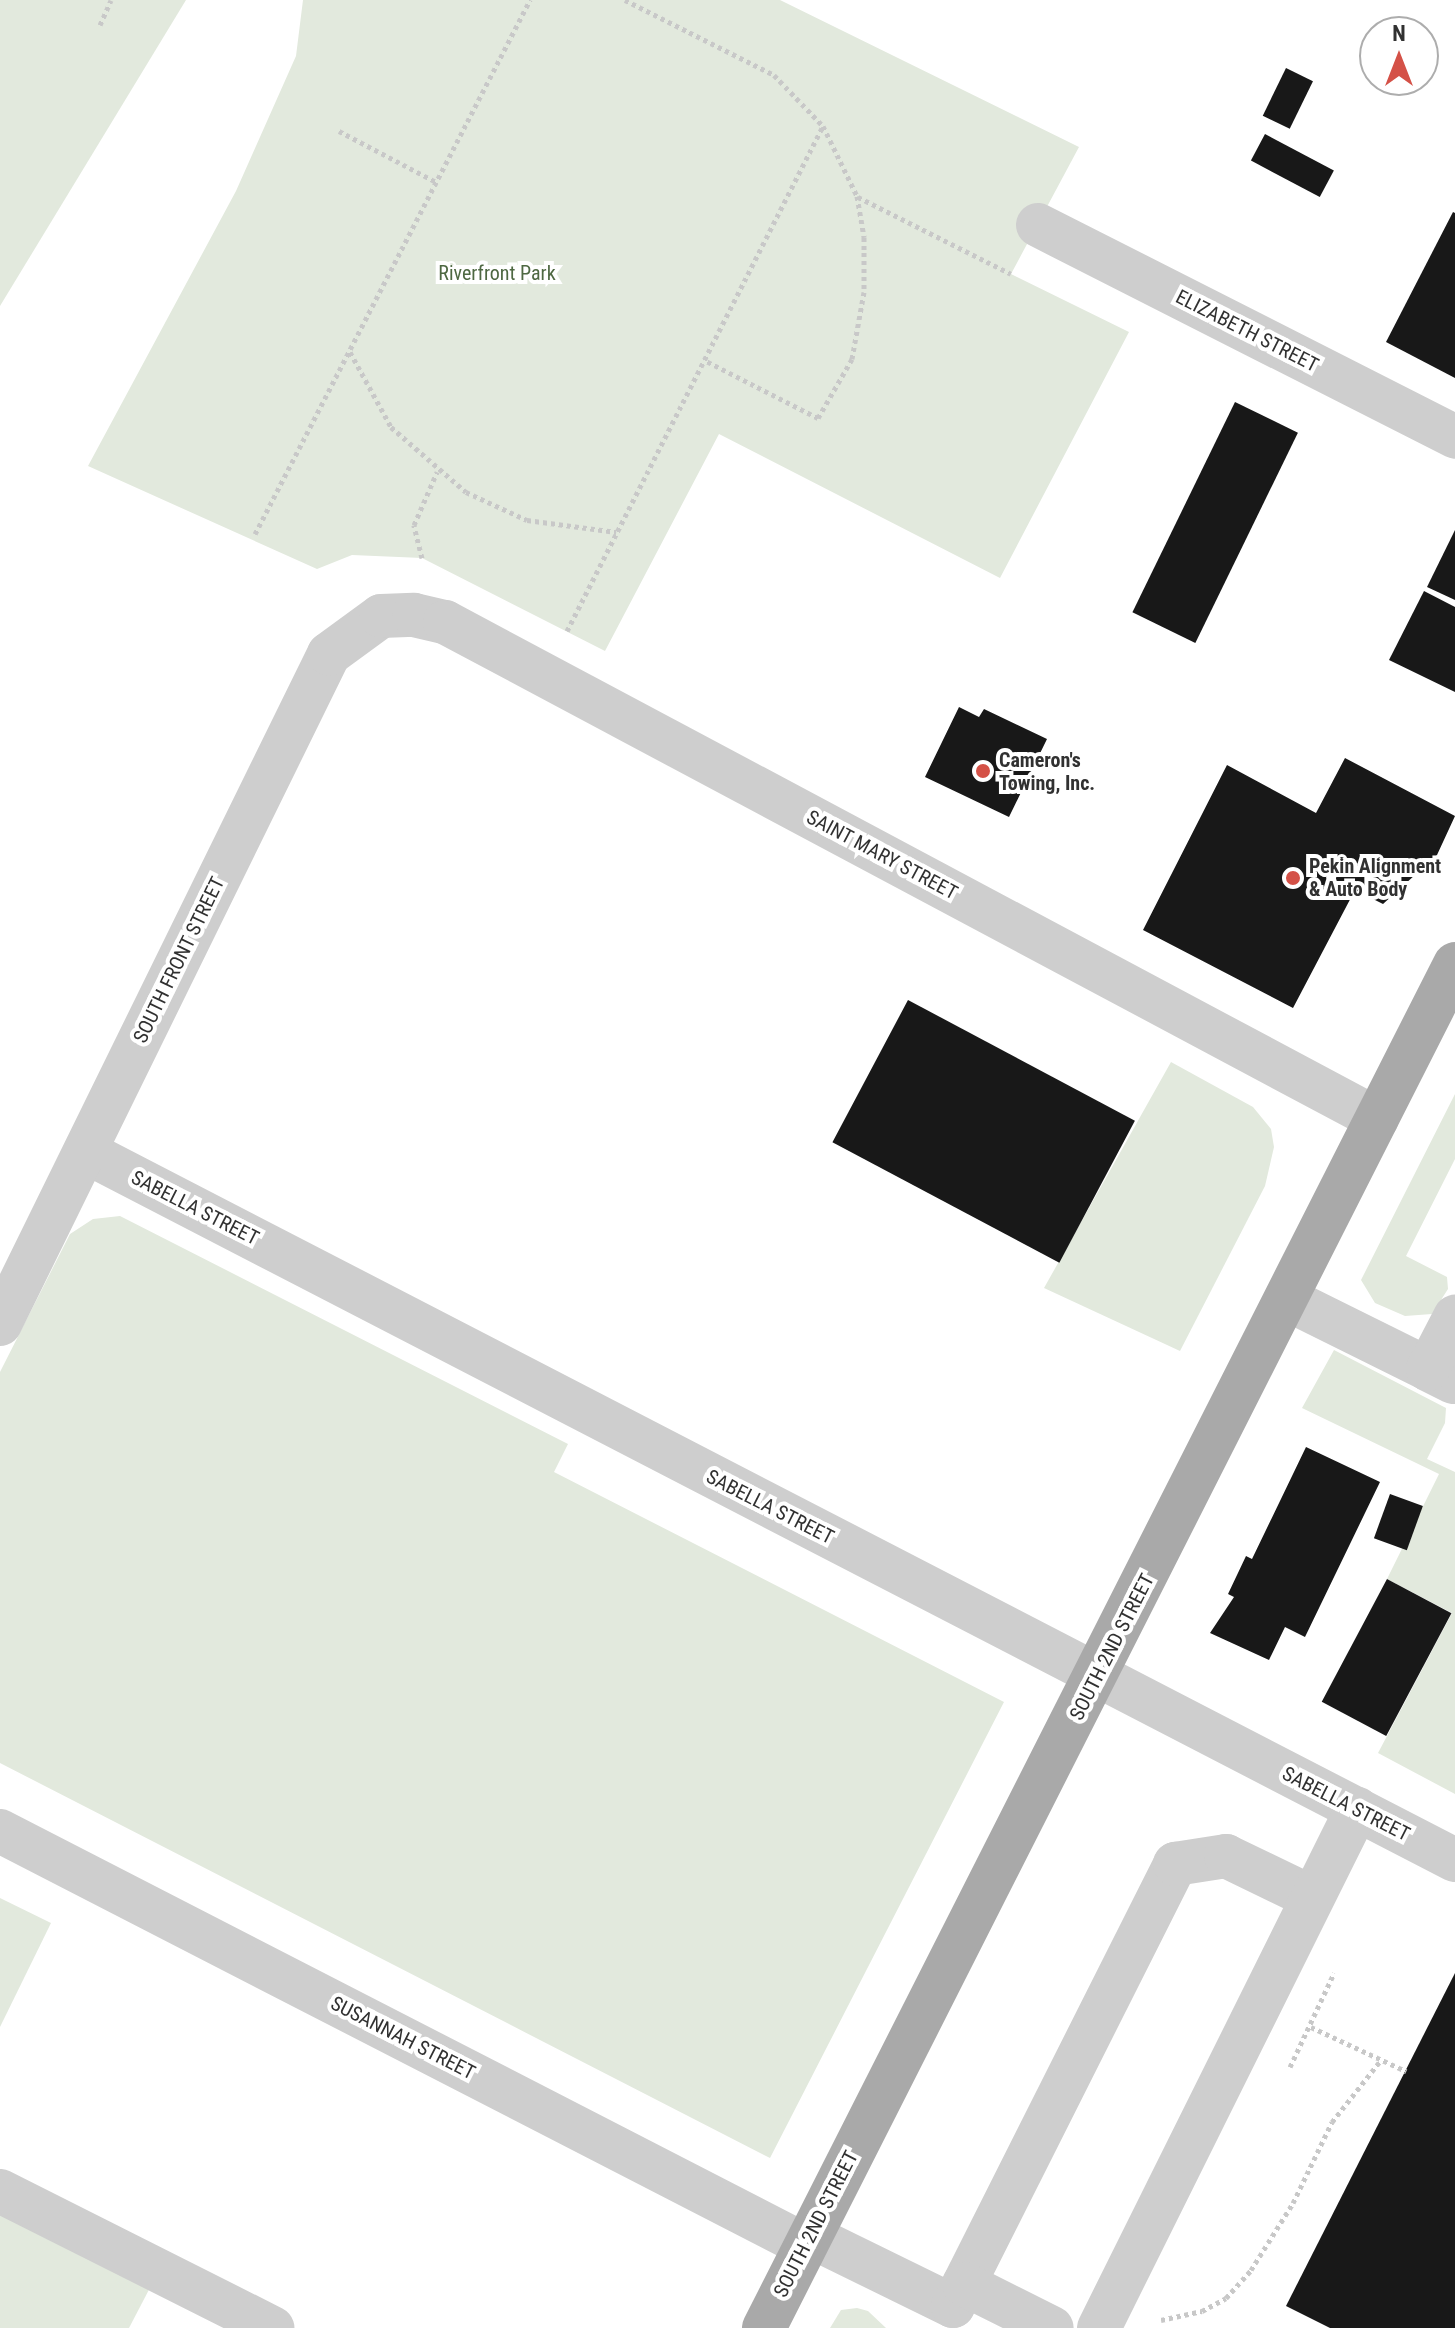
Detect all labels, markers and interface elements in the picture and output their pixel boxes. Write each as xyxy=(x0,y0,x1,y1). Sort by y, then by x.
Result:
north arrow xyxy=(1359,16,1439,96)
text: N xyxy=(1392,21,1406,46)
park label: Riverfront Park xyxy=(438,261,556,285)
street label: ELIZABETH STREET xyxy=(1172,285,1322,377)
place label: Cameron's Towing, Inc. xyxy=(999,748,1095,795)
marker: Cameron's Towing, Inc. xyxy=(974,762,992,780)
street label: SAINT MARY STREET xyxy=(802,805,962,905)
place label: Pekin Alignment & Auto Body xyxy=(1309,854,1441,901)
marker: Pekin Alignment & Auto Body xyxy=(1284,869,1302,887)
street label: SOUTH FRONT STREET xyxy=(128,873,230,1047)
street label: SABELLA STREET xyxy=(127,1166,263,1250)
street label: SABELLA STREET xyxy=(702,1465,838,1549)
street label: SOUTH 2ND STREET xyxy=(1065,1570,1159,1724)
street label: SABELLA STREET xyxy=(1278,1762,1414,1846)
street label: SUSANNAH STREET xyxy=(327,1991,479,2085)
street label: SOUTH 2ND STREET xyxy=(769,2147,863,2301)

